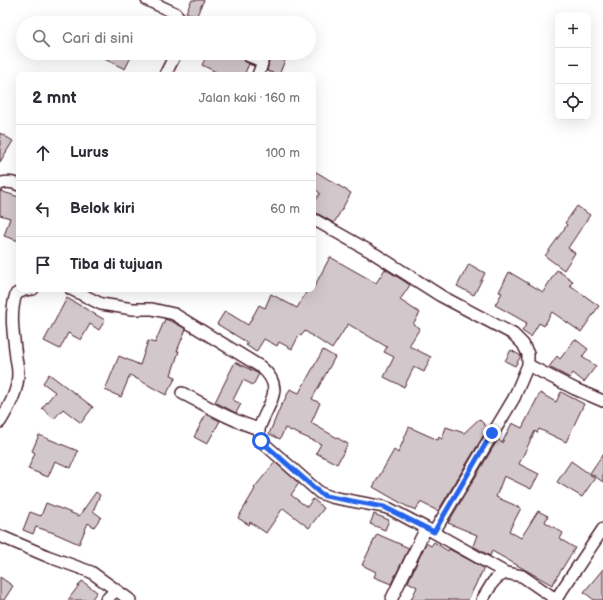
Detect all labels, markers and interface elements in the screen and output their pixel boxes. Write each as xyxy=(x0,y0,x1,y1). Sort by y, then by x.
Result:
map controls xyxy=(555,12,591,120)
button: + xyxy=(555,12,591,48)
search box xyxy=(16,16,316,60)
icon: search xyxy=(30,27,52,49)
text: Cari di sini xyxy=(62,29,133,48)
button: − xyxy=(555,48,591,84)
button: locate xyxy=(555,84,591,120)
text: 2 mnt xyxy=(32,88,76,108)
text: Jalan kaki · 160 m xyxy=(199,90,300,106)
icon: ahead xyxy=(32,142,54,164)
text: Lurus xyxy=(70,143,109,162)
text: 100 m xyxy=(265,145,300,161)
icon: left xyxy=(32,198,54,220)
text: Belok kiri xyxy=(70,199,135,218)
text: 60 m xyxy=(270,201,300,217)
icon: arrive xyxy=(32,254,54,276)
text: Tiba di tujuan xyxy=(70,255,163,274)
route end xyxy=(483,424,501,442)
route start xyxy=(252,432,270,450)

